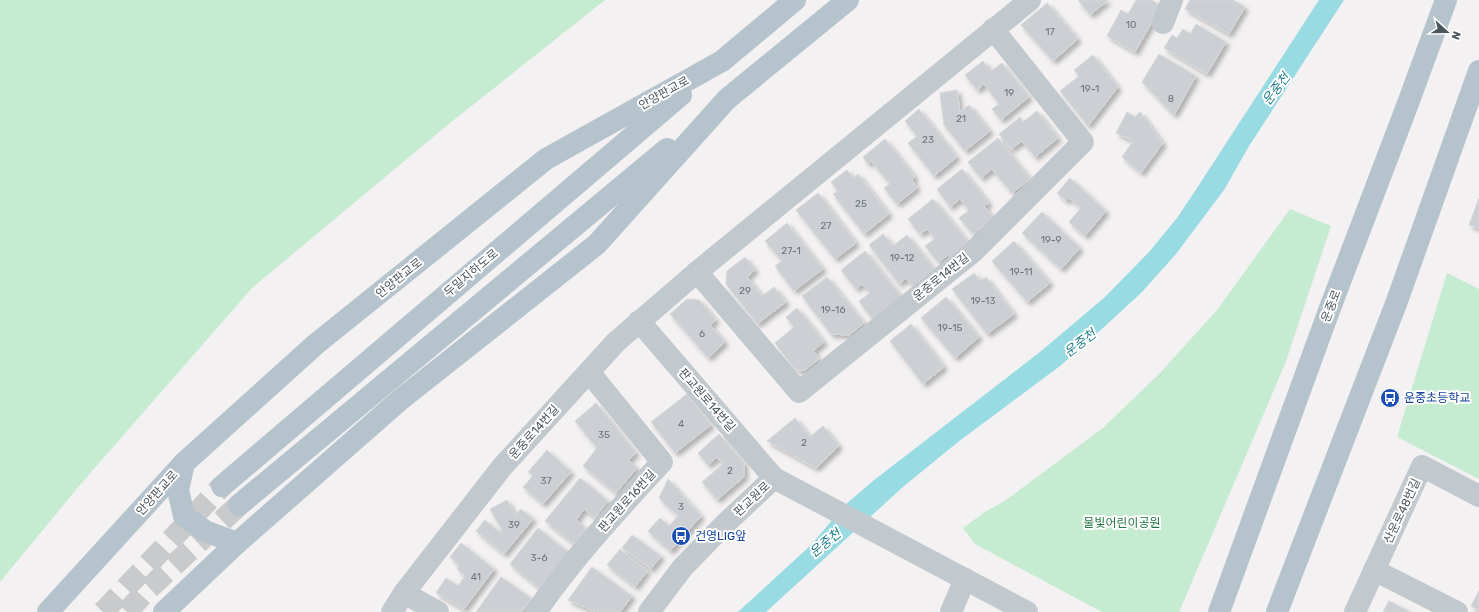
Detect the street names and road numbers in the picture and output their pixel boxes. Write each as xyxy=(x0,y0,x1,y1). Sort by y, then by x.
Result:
street label: 안양판교로 xyxy=(636,73,692,113)
street label: 두밀지하도로 xyxy=(441,246,501,300)
street label: 운중로14번길 xyxy=(910,250,972,304)
street label: 안양판교로 xyxy=(373,255,425,301)
street label: 운중로 xyxy=(1319,288,1343,324)
street label: 판교원로14번길 xyxy=(676,366,738,434)
street label: 운중로14번길 xyxy=(506,402,562,462)
street label: 판교원로16번길 xyxy=(595,467,659,535)
street label: 안양판교로 xyxy=(133,468,181,518)
street label: 산운로48번길 xyxy=(1381,476,1423,546)
street label: 판교원로 xyxy=(731,479,773,519)

